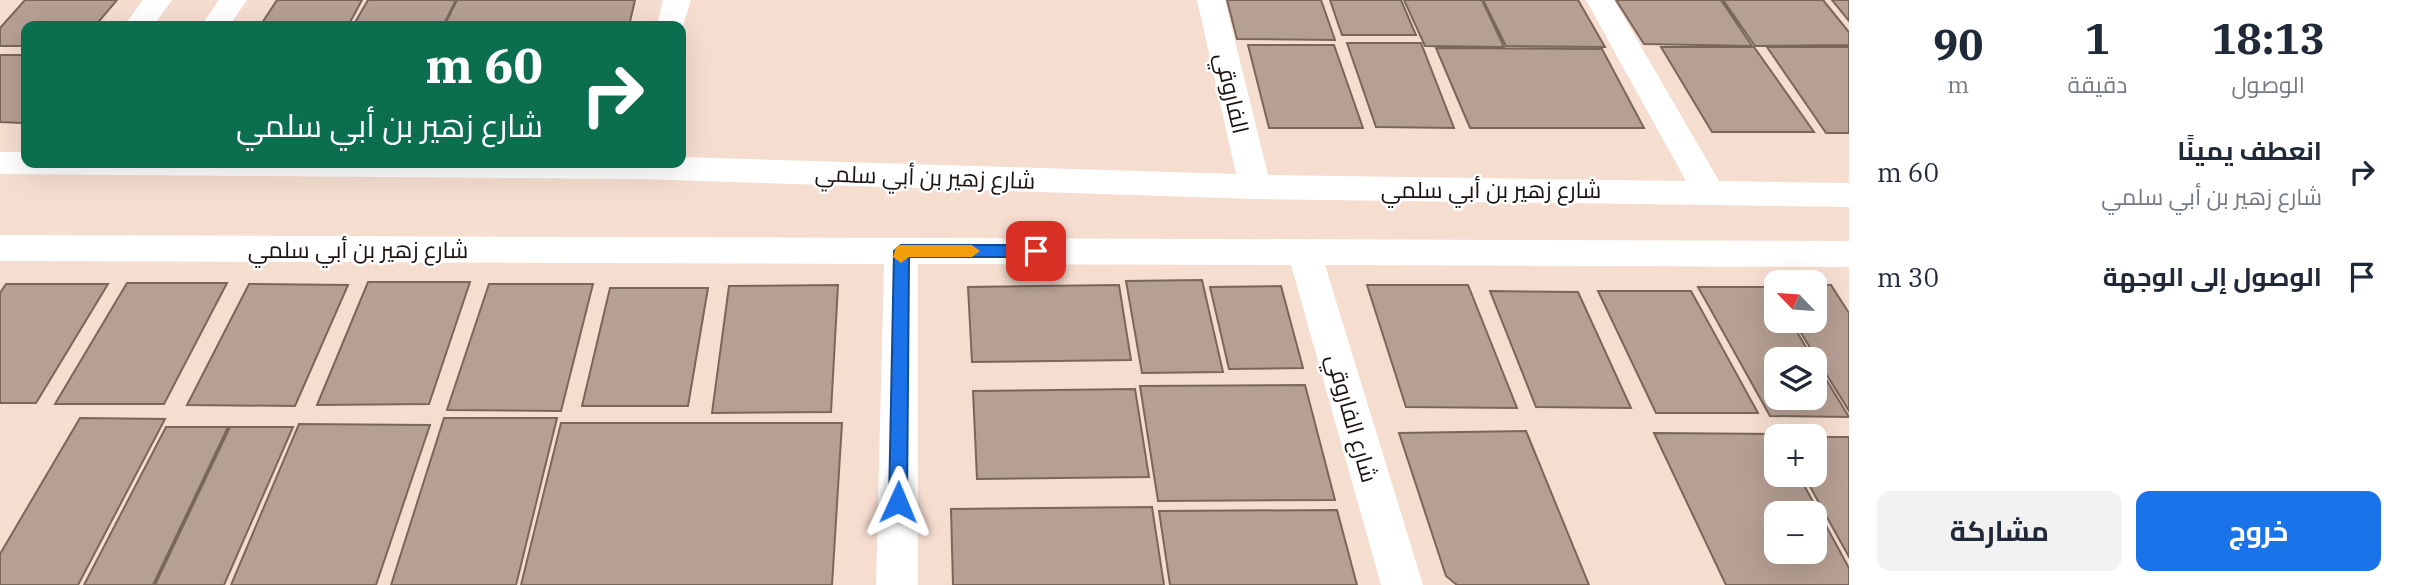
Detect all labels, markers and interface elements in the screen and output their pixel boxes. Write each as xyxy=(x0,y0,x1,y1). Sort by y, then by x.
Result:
text: 1 xyxy=(2085,11,2110,66)
text: 18:13 xyxy=(2211,11,2325,66)
text: 90 xyxy=(1933,17,1984,72)
text: 60 m xyxy=(425,33,543,96)
icon: right xyxy=(567,49,658,140)
street label: الفاروقي xyxy=(1205,50,1257,137)
text: m xyxy=(1947,69,1969,99)
text: دقيقة xyxy=(2068,69,2127,99)
text: الوصول xyxy=(2232,69,2305,99)
text: شارع زهير بن أبي سلمي xyxy=(236,104,543,146)
text: انعطف يمينًا xyxy=(2177,133,2322,167)
icon: right xyxy=(2343,153,2381,191)
text: 60 m xyxy=(1877,155,1939,189)
street label: شارع زهير بن أبي سلمي xyxy=(814,157,1036,199)
street label: شارع زهير بن أبي سلمي xyxy=(1381,174,1601,208)
text: شارع زهير بن أبي سلمي xyxy=(2101,181,2322,211)
pin xyxy=(1006,221,1066,281)
icon: arrive xyxy=(1017,232,1055,270)
street label: شارع زهير بن أبي سلمي xyxy=(248,234,468,268)
icon: arrive xyxy=(2343,258,2381,296)
text: الوصول إلى الوجهة xyxy=(2103,259,2322,293)
text: 30 m xyxy=(1877,260,1939,294)
north arrow xyxy=(1764,270,1827,332)
map controls xyxy=(1764,270,1827,564)
button: layers xyxy=(1764,347,1827,410)
street label: شارع الفاروقي xyxy=(1317,350,1386,487)
button: + xyxy=(1764,424,1827,487)
position arrow xyxy=(861,465,935,539)
button: مشاركة xyxy=(1877,491,2122,571)
button: خروج xyxy=(2136,491,2381,571)
button: − xyxy=(1764,501,1827,564)

